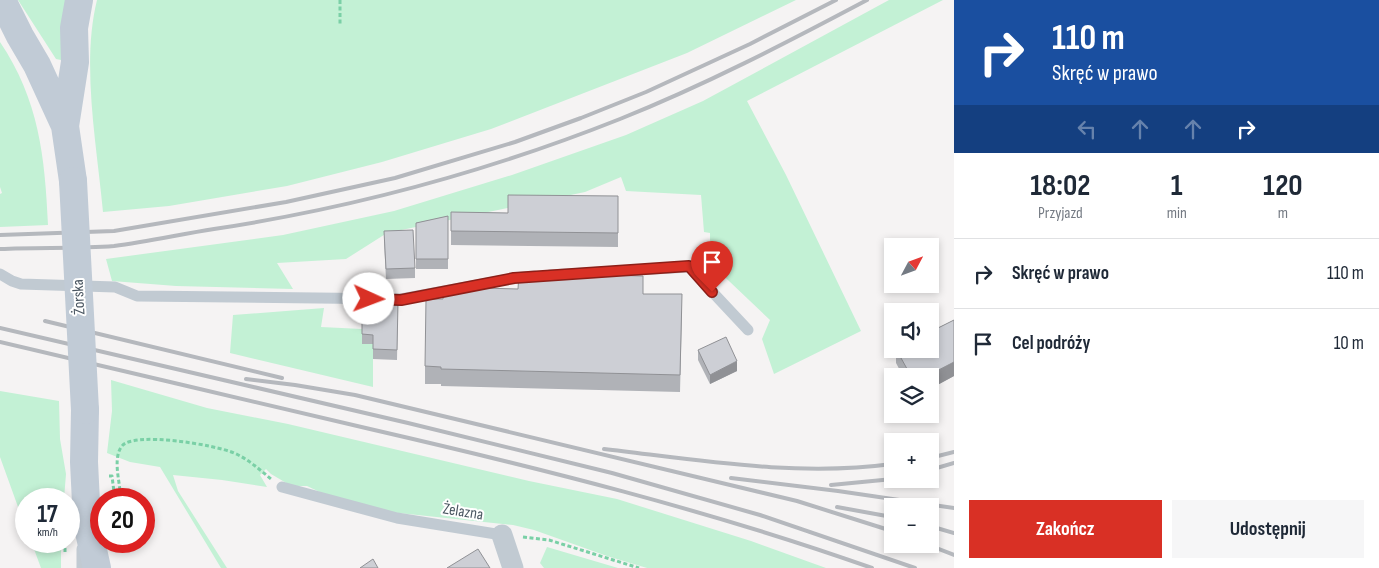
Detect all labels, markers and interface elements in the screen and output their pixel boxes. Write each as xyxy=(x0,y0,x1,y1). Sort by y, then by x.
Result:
text: 110 m xyxy=(1052,17,1125,60)
icon: right xyxy=(969,20,1034,85)
text: Skręć w prawo xyxy=(1052,60,1158,87)
icon: left xyxy=(1073,115,1101,143)
icon: ahead xyxy=(1126,115,1154,143)
icon: ahead xyxy=(1179,115,1207,143)
icon: right xyxy=(1232,115,1260,143)
text: 18:02 xyxy=(1030,168,1090,204)
text: 1 xyxy=(1171,168,1183,204)
text: 120 xyxy=(1263,168,1303,204)
text: Przyjazd xyxy=(1038,204,1083,223)
text: min xyxy=(1167,204,1187,223)
text: m xyxy=(1278,204,1288,223)
north arrow xyxy=(884,238,939,292)
map controls xyxy=(884,238,939,553)
pin xyxy=(691,241,733,292)
icon: arrive xyxy=(698,248,726,276)
icon: right xyxy=(969,260,997,288)
text: Skręć w prawo xyxy=(1012,262,1109,285)
text: 110 m xyxy=(1327,262,1364,285)
position arrow xyxy=(342,272,394,324)
street label: Żorska xyxy=(69,279,89,315)
button: sound xyxy=(884,303,939,358)
icon: arrive xyxy=(969,330,997,358)
text: Cel podróży xyxy=(1012,332,1090,355)
text: 10 m xyxy=(1334,332,1364,355)
button: layers xyxy=(884,368,939,423)
button: + xyxy=(884,433,939,488)
speed limit sign: 20 xyxy=(90,488,155,553)
button: − xyxy=(884,498,939,553)
text: 17 xyxy=(37,499,58,530)
street label: Żelazna xyxy=(441,499,485,525)
button: Zakończ xyxy=(969,500,1162,558)
button: Udostępnij xyxy=(1172,500,1364,558)
text: km/h xyxy=(37,525,58,540)

